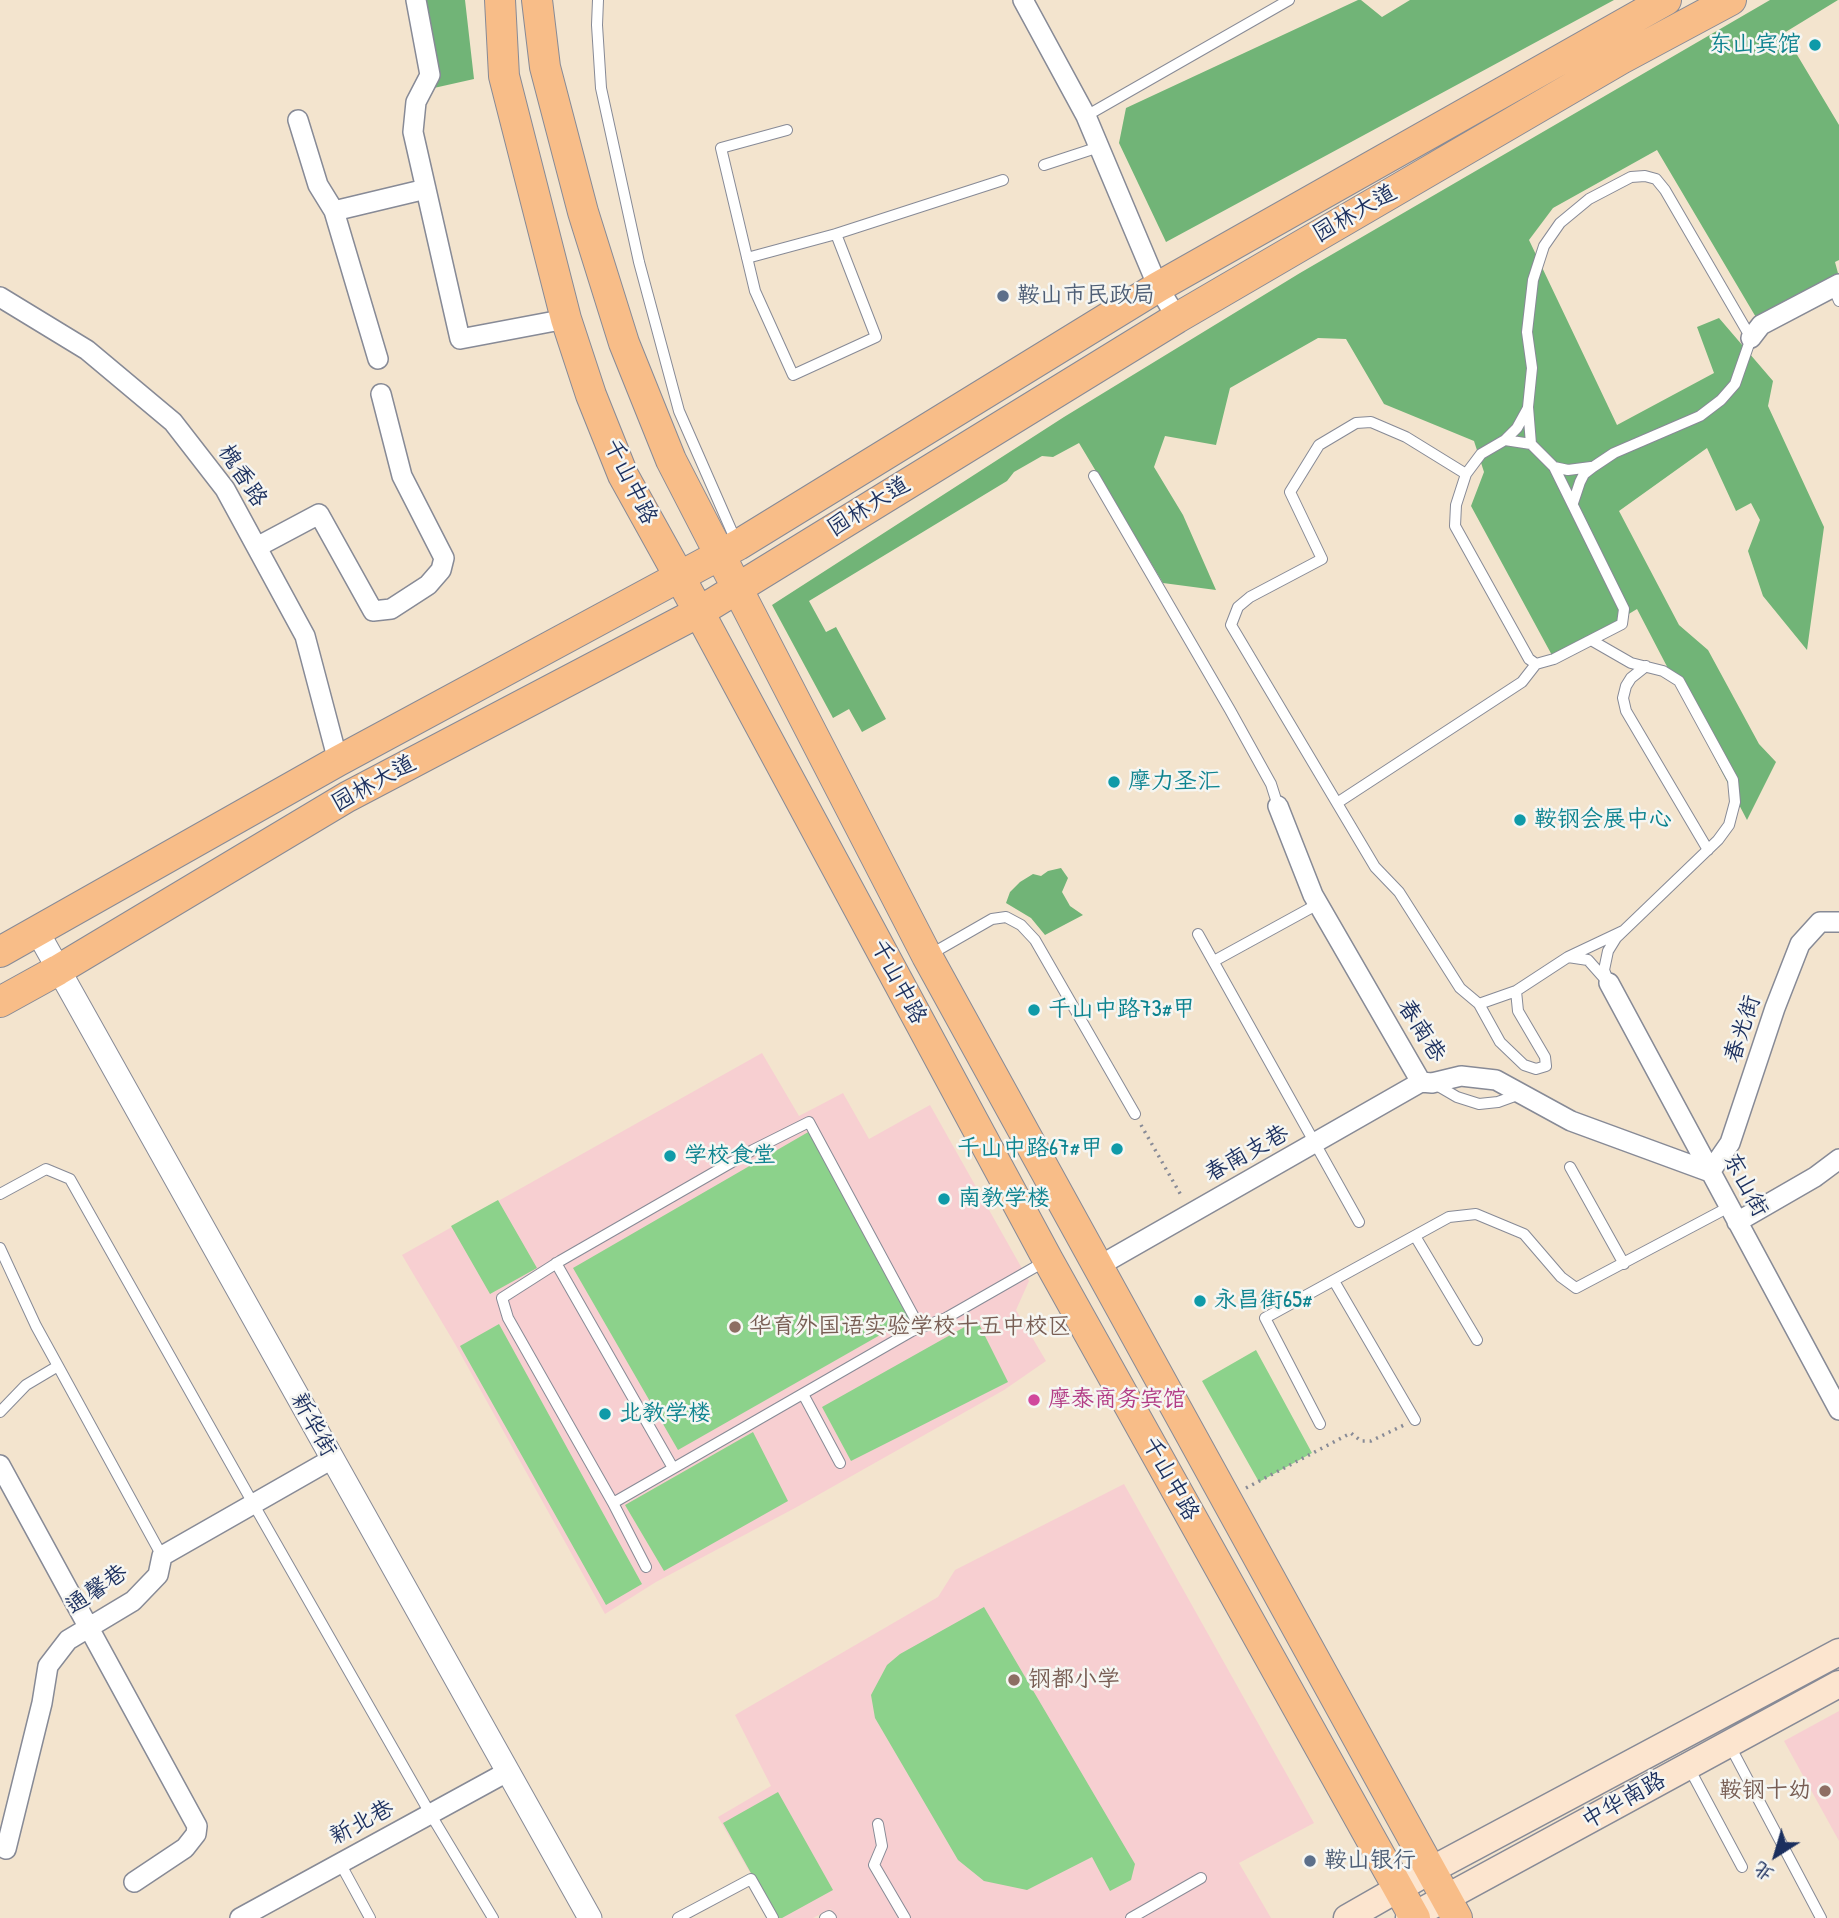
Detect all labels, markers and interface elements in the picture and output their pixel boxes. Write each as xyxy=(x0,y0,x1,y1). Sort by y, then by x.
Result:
place label: 东山宾馆 xyxy=(1709,31,1801,59)
marker: 东山宾馆 xyxy=(1807,37,1823,53)
street label: 园林大道 xyxy=(1308,179,1402,249)
place label: 鞍山市民政局 xyxy=(1017,282,1155,310)
marker: 鞍山市民政局 xyxy=(995,288,1011,304)
street label: 千山中路 xyxy=(597,435,663,529)
street label: 槐香路 xyxy=(212,440,272,512)
street label: 园林大道 xyxy=(823,471,915,543)
street label: 园林大道 xyxy=(327,750,421,818)
place label: 摩力圣汇 xyxy=(1128,768,1220,796)
marker: 摩力圣汇 xyxy=(1106,774,1122,790)
place label: 鞍钢会展中心 xyxy=(1534,806,1672,834)
marker: 鞍钢会展中心 xyxy=(1512,812,1528,828)
street label: 千山中路 xyxy=(864,935,932,1029)
street label: 春光街 xyxy=(1719,992,1767,1066)
street label: 春南巷 xyxy=(1391,994,1451,1068)
place label: 千山中路73#甲 xyxy=(1048,996,1195,1024)
marker: 千山中路73#甲 xyxy=(1026,1002,1042,1018)
street label: 春南支巷 xyxy=(1200,1120,1294,1188)
place label: 千山中路67#甲 xyxy=(957,1135,1103,1163)
marker: 千山中路67#甲 xyxy=(1109,1141,1125,1157)
place label: 学校食堂 xyxy=(684,1142,776,1170)
marker: 学校食堂 xyxy=(662,1148,678,1164)
street label: 东山街 xyxy=(1717,1148,1773,1222)
place label: 南教学楼 xyxy=(958,1185,1050,1213)
marker: 南教学楼 xyxy=(936,1191,952,1207)
place label: 永昌街65# xyxy=(1214,1287,1312,1315)
marker: 永昌街65# xyxy=(1192,1293,1208,1309)
place label: 华育外国语实验学校十五中校区 xyxy=(749,1313,1071,1341)
marker: 华育外国语实验学校十五中校区 xyxy=(727,1319,743,1335)
place label: 摩泰商务宾馆 xyxy=(1048,1386,1186,1414)
street label: 新华街 xyxy=(284,1388,342,1462)
marker: 摩泰商务宾馆 xyxy=(1026,1392,1042,1408)
place label: 北教学楼 xyxy=(619,1400,711,1428)
marker: 北教学楼 xyxy=(597,1406,613,1422)
street label: 千山中路 xyxy=(1136,1432,1204,1526)
street label: 通馨巷 xyxy=(61,1559,133,1621)
place label: 钢都小学 xyxy=(1028,1666,1120,1694)
marker: 钢都小学 xyxy=(1006,1672,1022,1688)
street label: 中华南路 xyxy=(1577,1767,1671,1835)
place label: 鞍钢十幼 xyxy=(1719,1777,1811,1805)
marker: 鞍钢十幼 xyxy=(1817,1783,1833,1799)
street label: 新北巷 xyxy=(325,1795,399,1851)
north arrow xyxy=(1741,1820,1811,1890)
place label: 鞍山银行 xyxy=(1324,1847,1416,1875)
marker: 鞍山银行 xyxy=(1302,1853,1318,1869)
text: 北 xyxy=(1748,1856,1779,1888)

